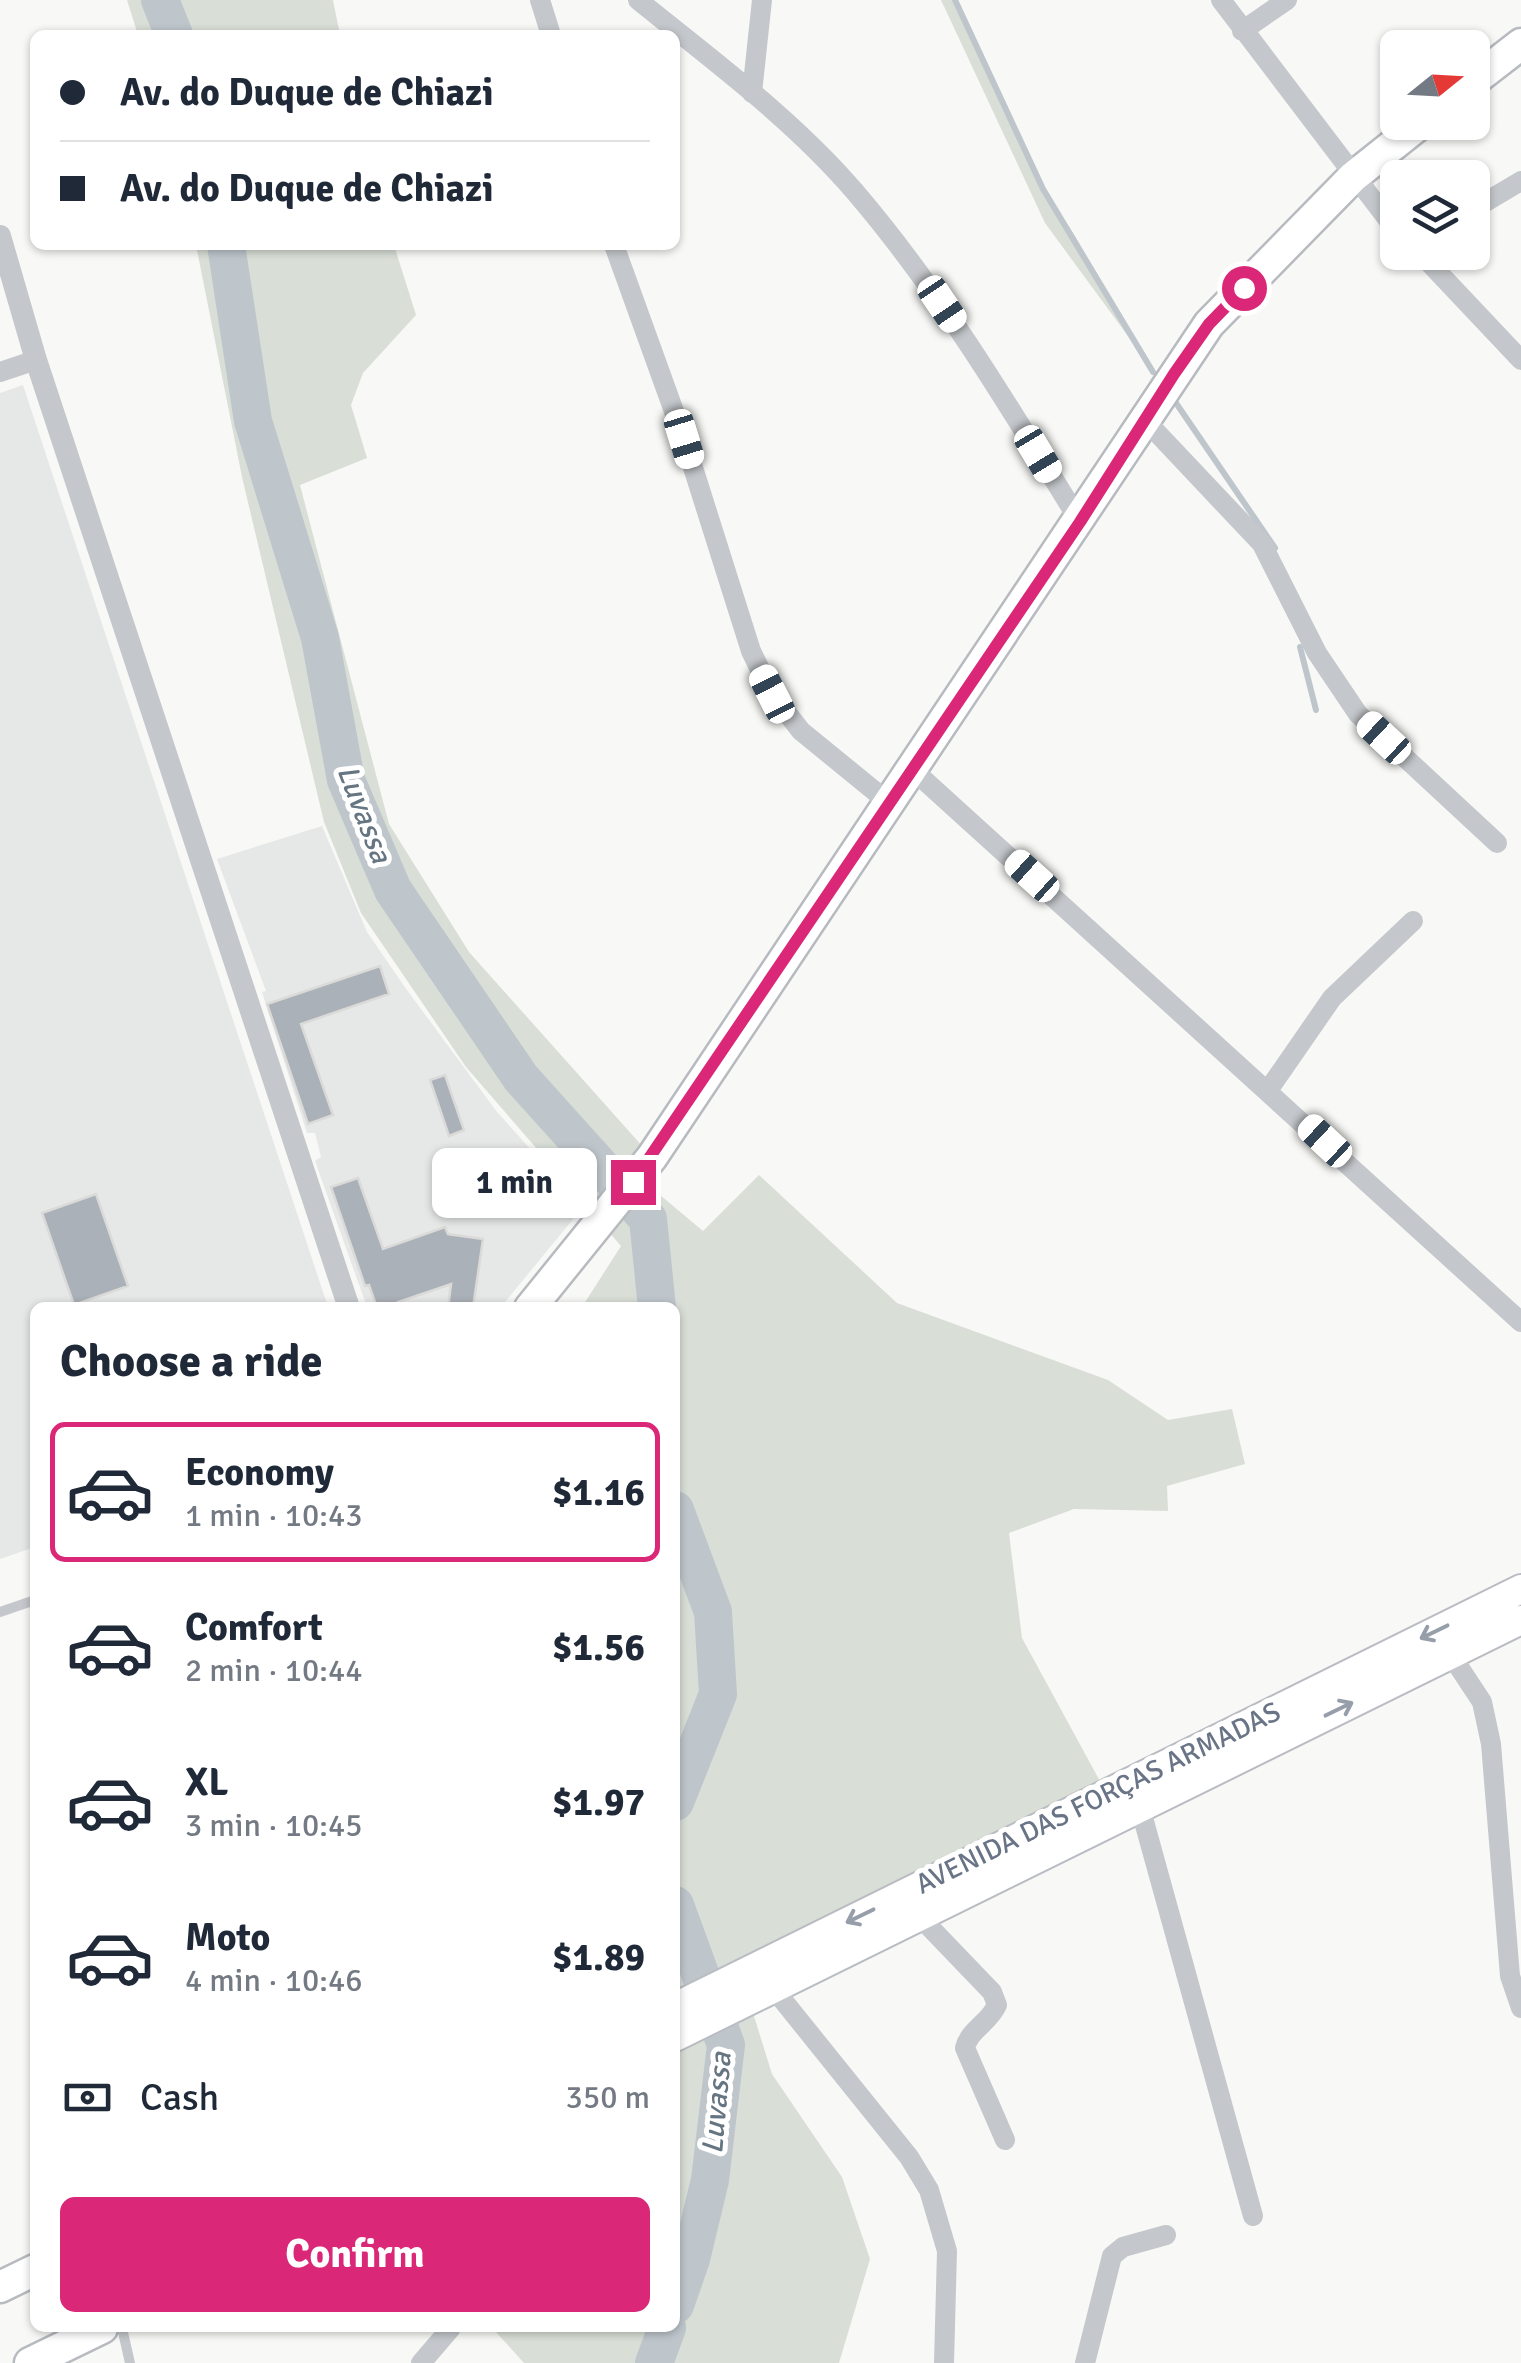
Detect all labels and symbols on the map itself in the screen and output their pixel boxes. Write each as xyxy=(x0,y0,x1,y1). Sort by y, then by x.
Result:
north arrow xyxy=(1380,30,1490,140)
route start xyxy=(1222,266,1267,311)
car xyxy=(913,271,971,337)
car xyxy=(661,406,707,472)
car xyxy=(1010,421,1066,487)
car xyxy=(745,660,799,728)
car xyxy=(1352,707,1416,769)
water label: Luvassa xyxy=(329,760,400,869)
car xyxy=(1000,845,1064,907)
car xyxy=(1293,1110,1357,1172)
callout: 1 min xyxy=(433,1147,598,1217)
route end xyxy=(611,1160,656,1205)
one-way arrow xyxy=(1419,1624,1449,1643)
street label: AVENIDA DAS FORÇAS ARMADAS xyxy=(910,1695,1286,1901)
one-way arrow xyxy=(1324,1699,1354,1718)
one-way arrow xyxy=(846,1907,875,1926)
water label: Luvassa xyxy=(694,2050,740,2155)

